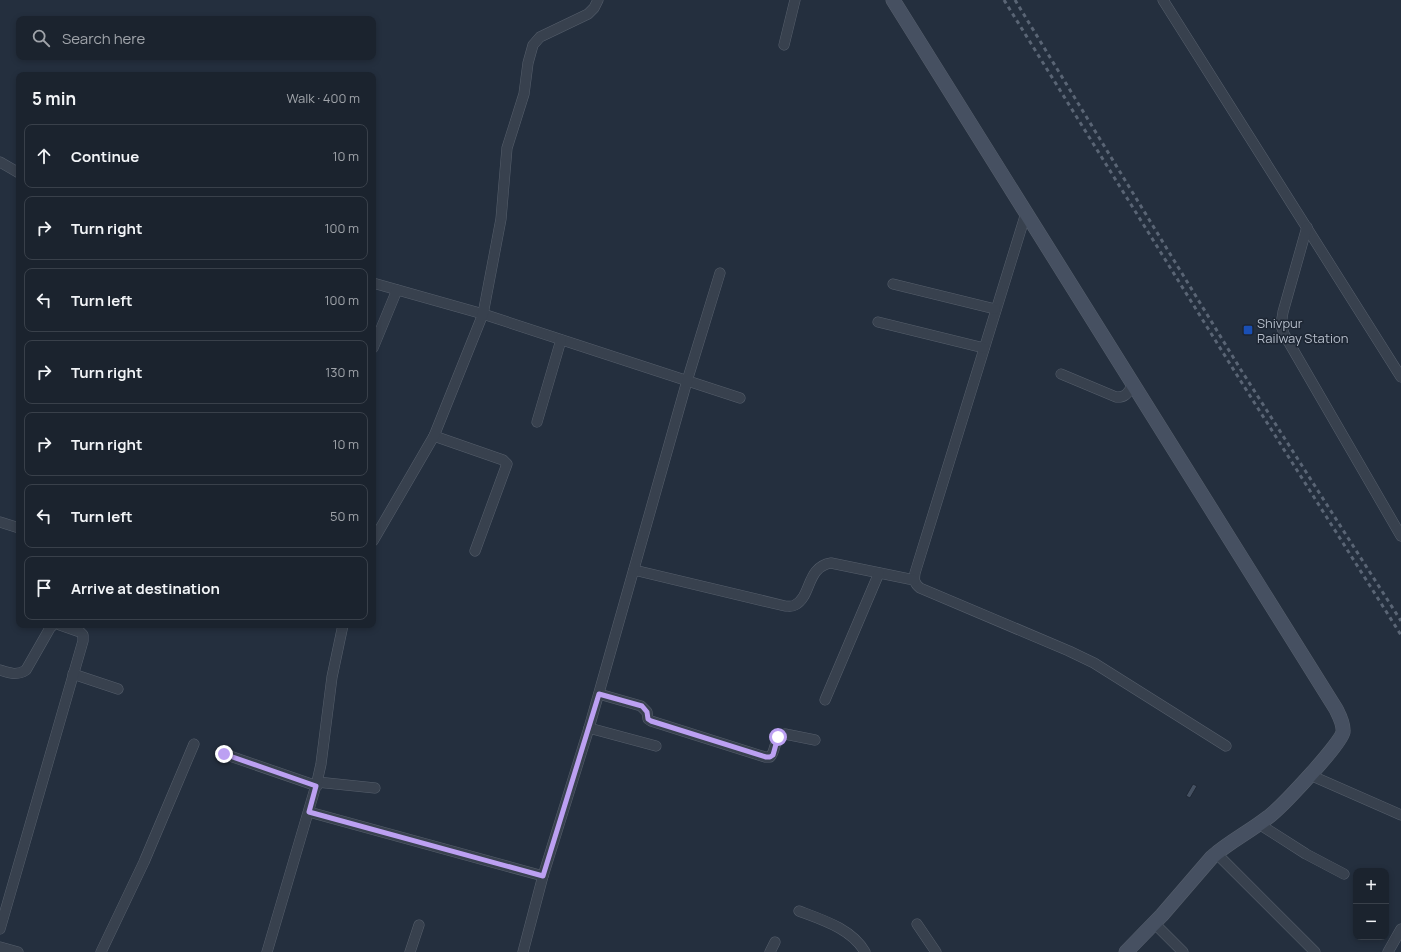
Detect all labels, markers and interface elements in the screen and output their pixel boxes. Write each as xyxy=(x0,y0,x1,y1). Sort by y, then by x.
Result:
search box xyxy=(16,16,376,60)
icon: search xyxy=(30,27,52,49)
text: Search here xyxy=(62,28,145,49)
text: 5 min xyxy=(32,87,76,110)
text: Walk · 400 m xyxy=(286,89,360,107)
icon: ahead xyxy=(33,145,55,167)
text: Continue xyxy=(71,146,139,167)
text: 10 m xyxy=(332,147,359,165)
icon: right xyxy=(33,217,55,239)
text: Turn right xyxy=(71,218,142,239)
text: 100 m xyxy=(324,219,359,237)
icon: left xyxy=(33,289,55,311)
text: Turn left xyxy=(71,290,133,311)
text: 100 m xyxy=(324,291,359,309)
place label: Shivpur Railway Station xyxy=(1257,314,1348,347)
marker: Shivpur Railway Station xyxy=(1242,324,1254,336)
icon: right xyxy=(33,361,55,383)
text: Turn right xyxy=(71,362,142,383)
text: 130 m xyxy=(325,363,359,381)
icon: right xyxy=(33,433,55,455)
text: Turn right xyxy=(71,434,142,455)
text: 10 m xyxy=(332,435,359,453)
icon: left xyxy=(33,505,55,527)
text: Turn left xyxy=(71,506,133,527)
text: 50 m xyxy=(330,507,359,525)
icon: arrive xyxy=(33,577,55,599)
text: Arrive at destination xyxy=(71,578,220,599)
route start xyxy=(769,728,787,746)
route end xyxy=(215,745,233,763)
map controls xyxy=(1353,868,1389,940)
button: + xyxy=(1353,868,1389,904)
button: − xyxy=(1353,904,1389,940)

